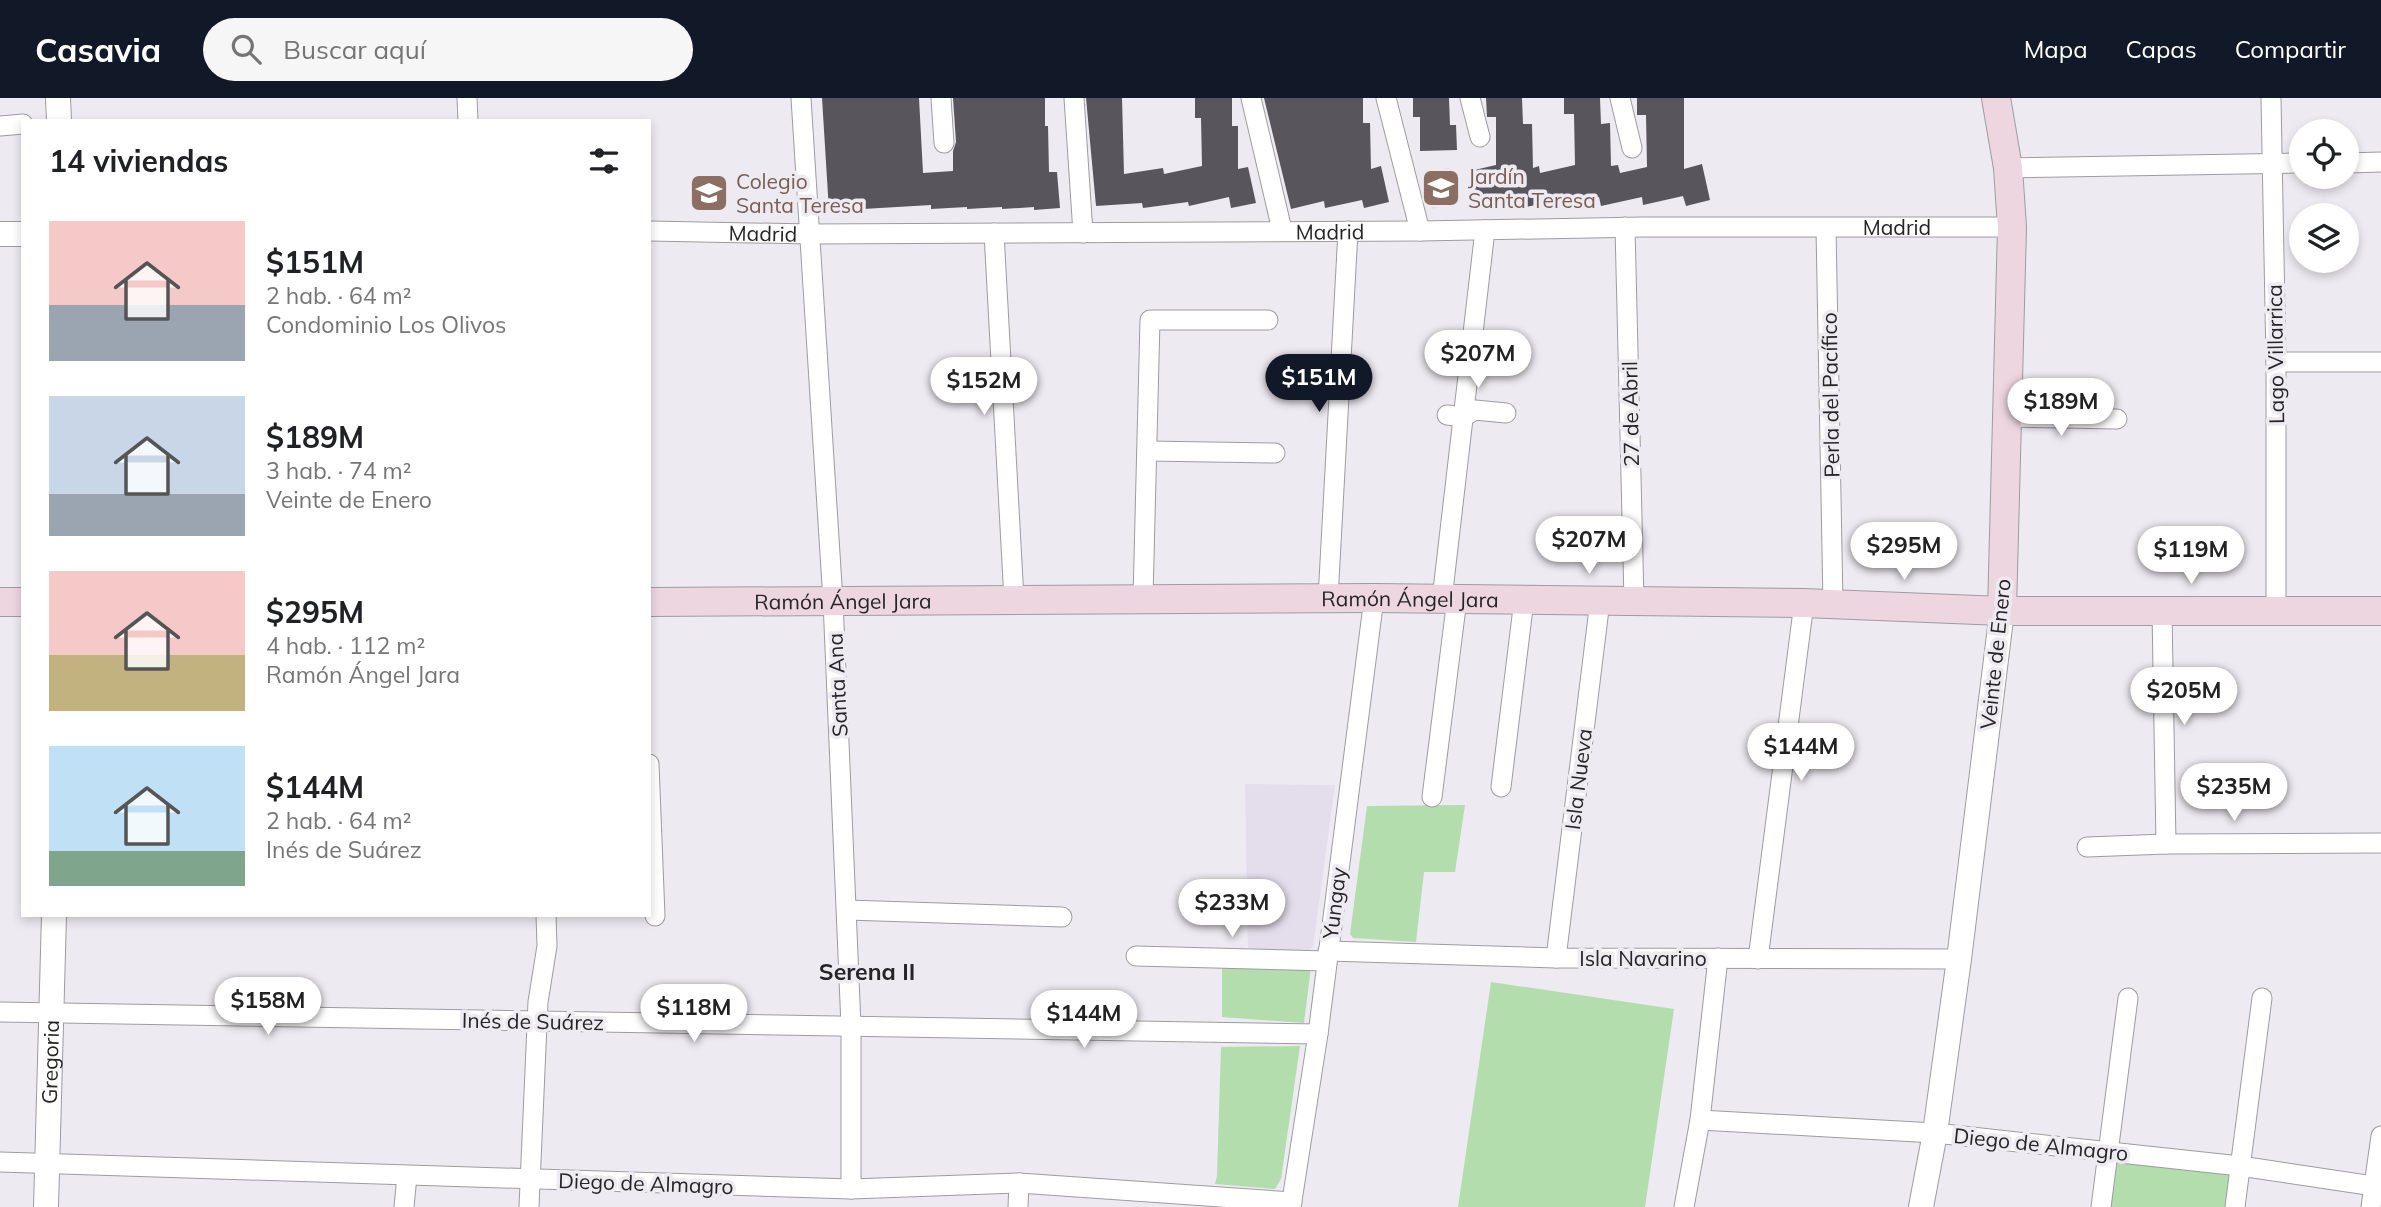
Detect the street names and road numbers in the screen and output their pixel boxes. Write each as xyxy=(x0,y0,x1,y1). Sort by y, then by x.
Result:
street label: Madrid xyxy=(1863,214,1931,240)
street label: Madrid xyxy=(1296,218,1364,245)
street label: Madrid xyxy=(729,219,797,247)
street label: Lago Villarrica xyxy=(2261,284,2289,424)
street label: Perla del Pacífico xyxy=(1816,312,1844,478)
street label: 27 de Abril xyxy=(1616,361,1644,467)
street label: Veinte de Enero xyxy=(1974,577,2016,731)
street label: Ramón Ángel Jara xyxy=(1321,585,1499,612)
street label: Ramón Ángel Jara xyxy=(754,587,932,614)
street label: Santa Ana xyxy=(821,633,853,737)
street label: Isla Nueva xyxy=(1559,727,1597,831)
street label: Yungay xyxy=(1317,866,1351,941)
street label: Isla Navarino xyxy=(1579,945,1707,971)
street label: Inés de Suárez xyxy=(462,1007,604,1035)
street label: Gregoria xyxy=(36,1020,64,1104)
street label: Diego de Almagro xyxy=(1952,1122,2130,1166)
street label: Diego de Almagro xyxy=(558,1167,734,1199)

